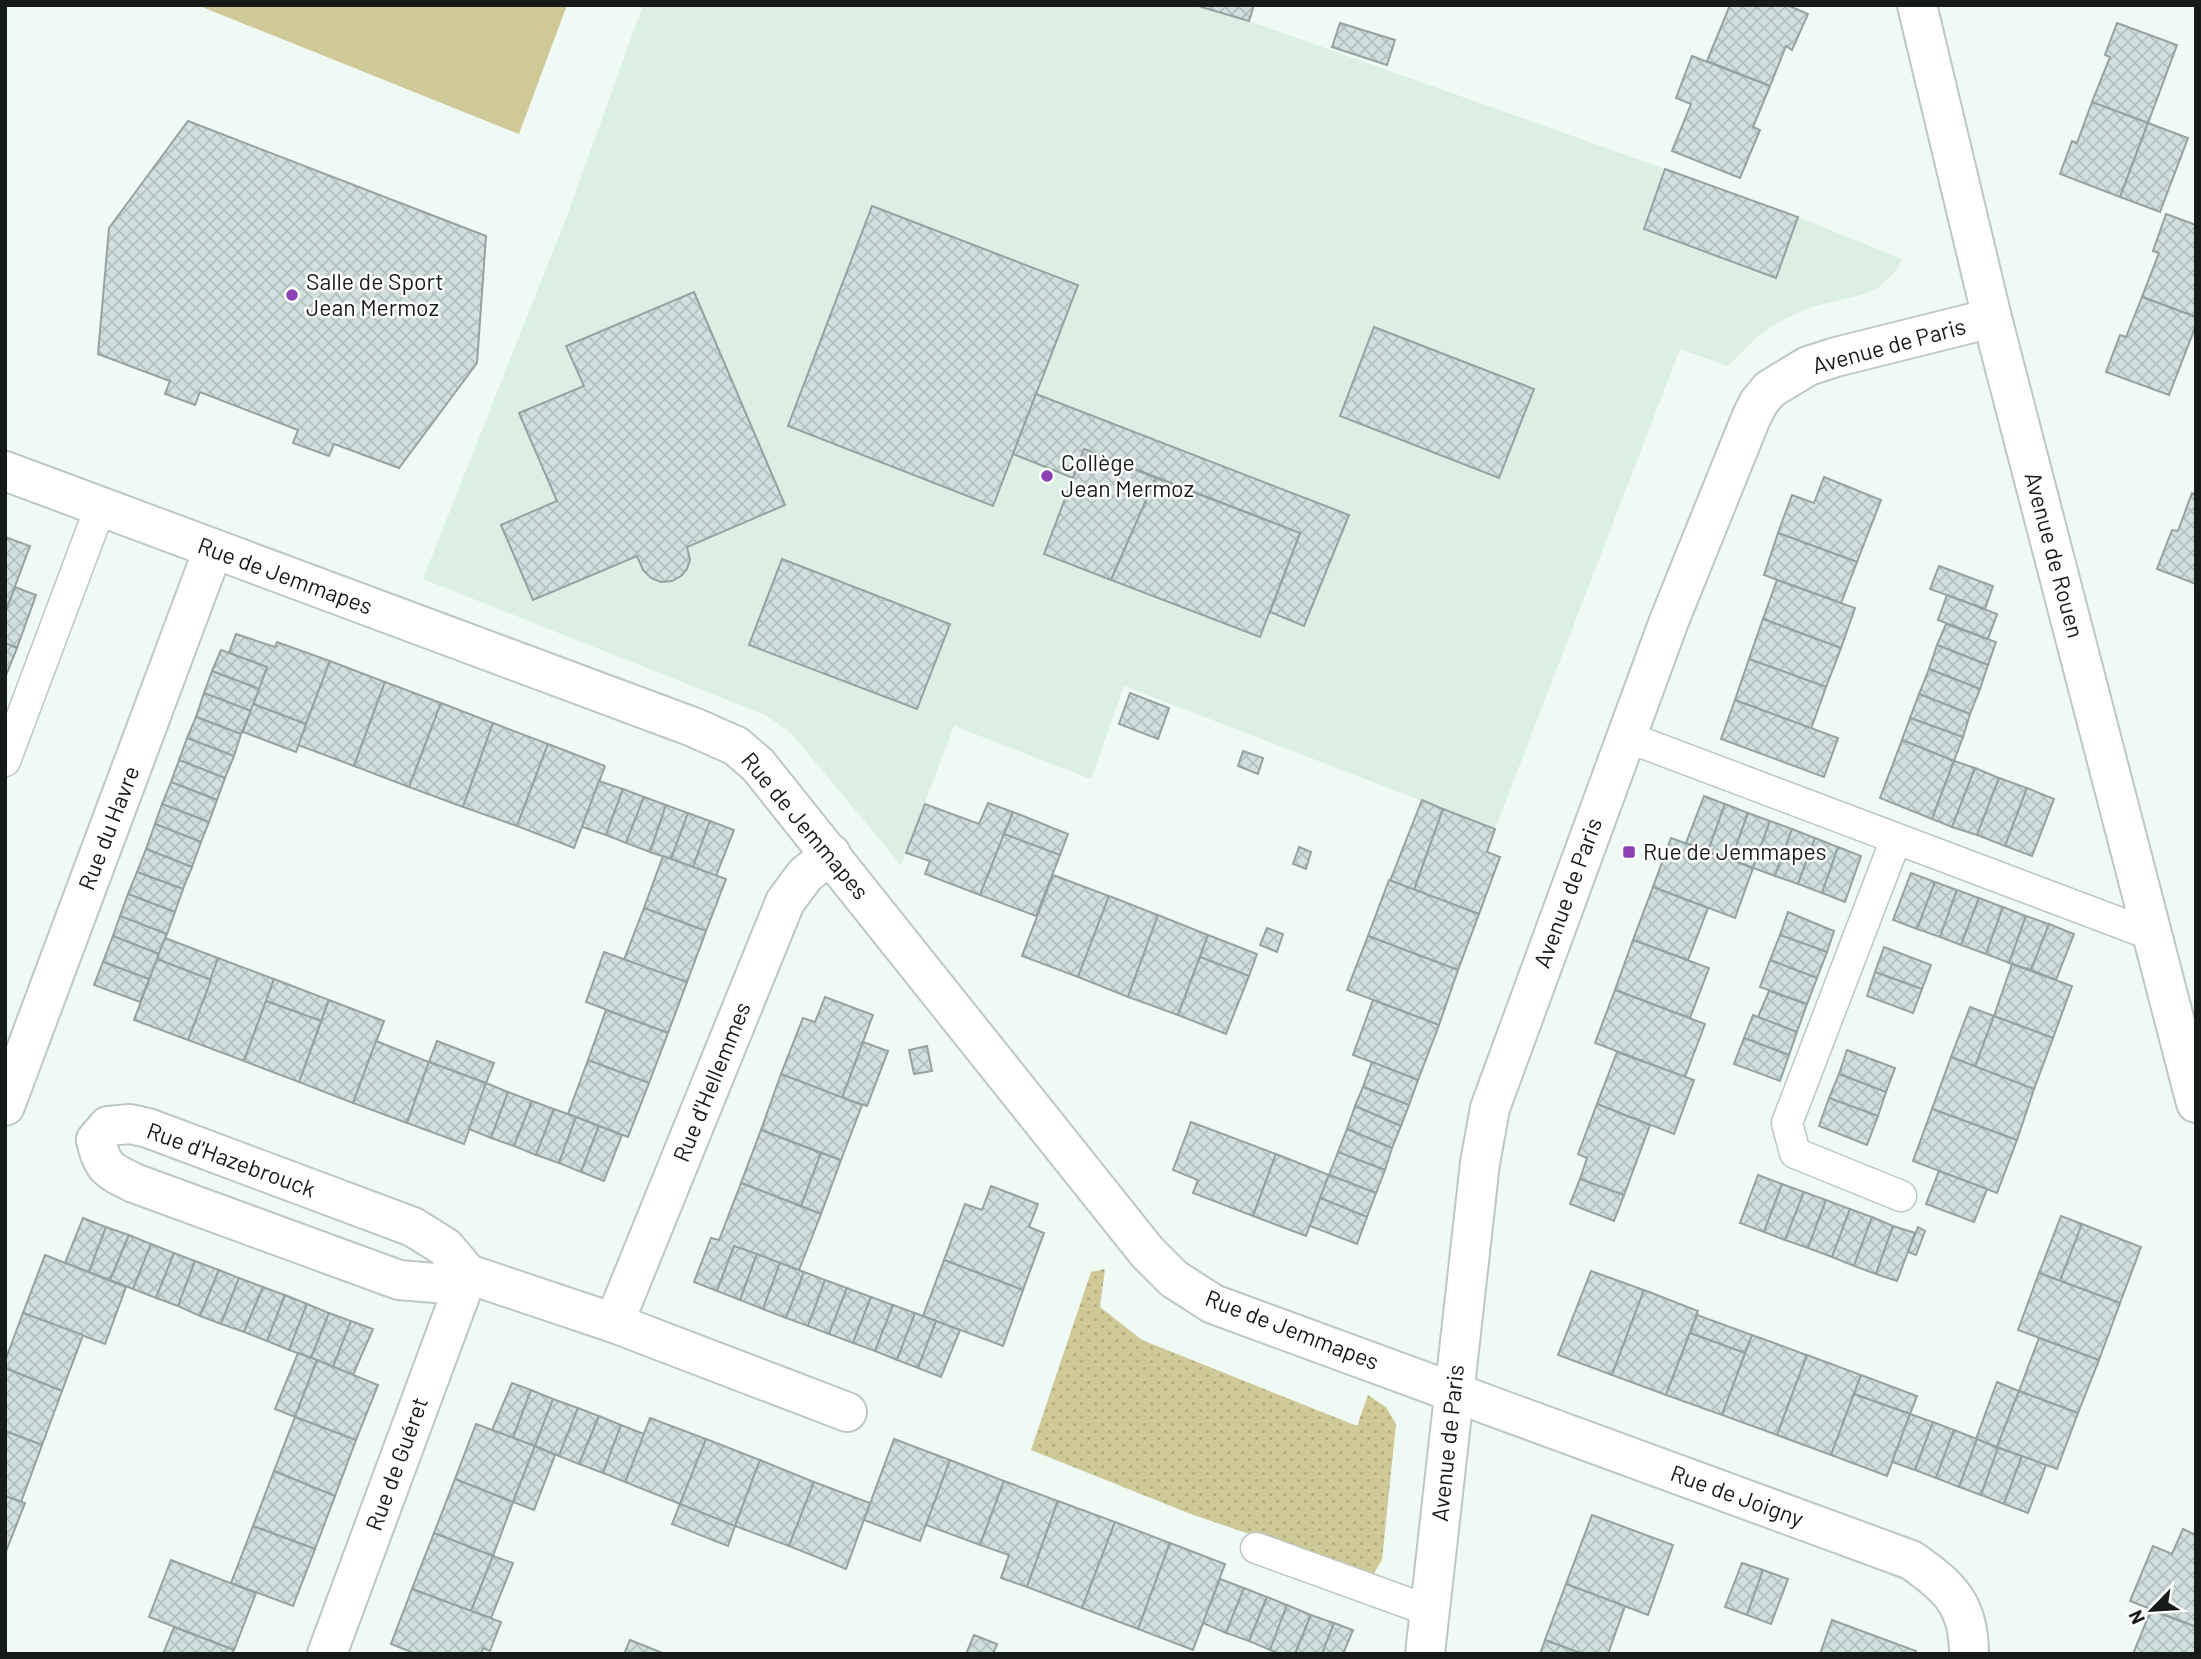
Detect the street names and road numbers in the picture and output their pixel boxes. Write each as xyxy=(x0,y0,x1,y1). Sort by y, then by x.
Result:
street label: Avenue de Paris xyxy=(1809,311,1969,379)
street label: Avenue de Rouen xyxy=(2019,469,2091,641)
street label: Rue de Jemmapes xyxy=(194,530,376,620)
street label: Rue de Jemmapes xyxy=(736,746,876,905)
street label: Rue du Havre xyxy=(72,762,145,894)
street label: Avenue de Paris xyxy=(1527,814,1607,972)
street label: Rue d'Hellemmes xyxy=(666,998,756,1166)
street label: Rue d'Hazebrouck xyxy=(143,1116,319,1203)
street label: Rue de Jemmapes xyxy=(1202,1283,1383,1375)
street label: Avenue de Paris xyxy=(1425,1363,1469,1523)
street label: Rue de Guéret xyxy=(359,1393,433,1534)
street label: Rue de Joigny xyxy=(1667,1458,1808,1532)

